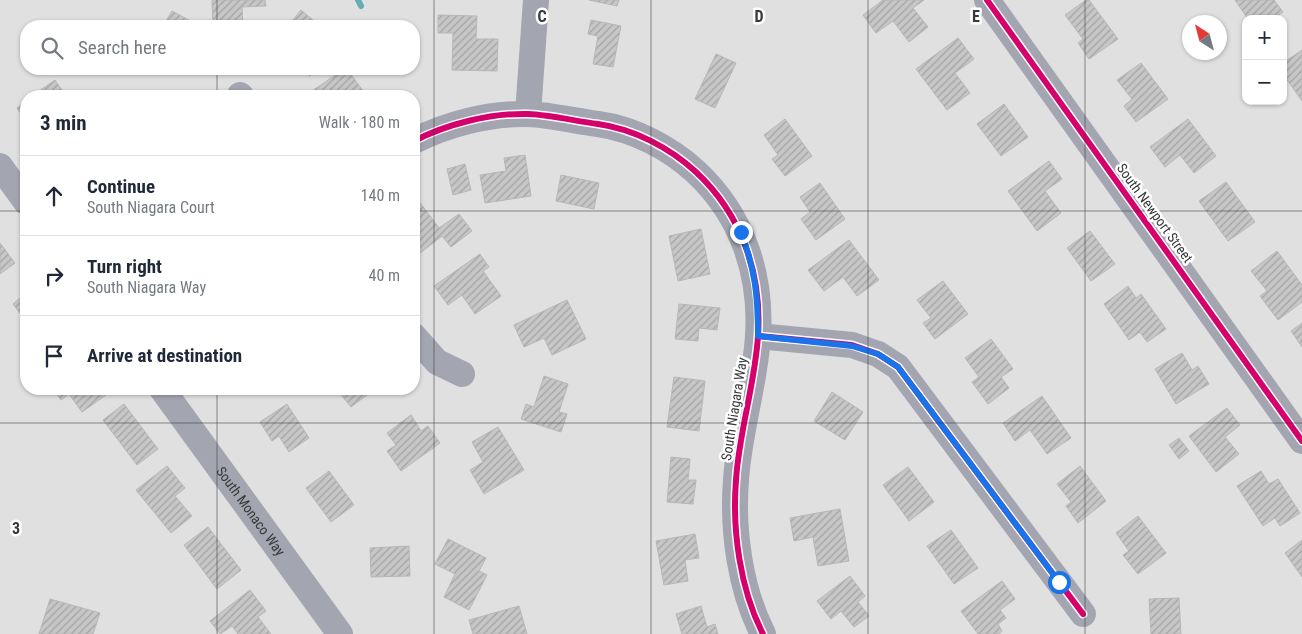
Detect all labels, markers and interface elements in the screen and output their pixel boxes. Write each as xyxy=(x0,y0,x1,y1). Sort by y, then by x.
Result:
text: C xyxy=(537,7,547,26)
text: D xyxy=(754,7,764,26)
text: E xyxy=(972,7,980,26)
north arrow xyxy=(1182,15,1227,60)
map controls xyxy=(1242,15,1287,105)
button: + xyxy=(1242,15,1287,60)
search box xyxy=(20,20,420,75)
icon: search xyxy=(38,34,66,62)
text: Search here xyxy=(78,36,166,59)
button: − xyxy=(1242,60,1287,105)
text: 3 min xyxy=(40,111,87,135)
text: Walk · 180 m xyxy=(319,113,400,132)
street label: South Newport Street xyxy=(1114,160,1196,266)
text: Continue xyxy=(87,175,155,198)
icon: ahead xyxy=(40,182,68,210)
text: 140 m xyxy=(361,186,400,205)
text: South Niagara Court xyxy=(87,198,215,217)
route end xyxy=(730,221,753,244)
text: Turn right xyxy=(87,255,162,278)
icon: right xyxy=(40,262,68,290)
text: 40 m xyxy=(368,266,400,285)
text: South Niagara Way xyxy=(87,278,206,297)
icon: arrive xyxy=(40,342,68,370)
text: Arrive at destination xyxy=(87,344,242,367)
street label: South Niagara Way xyxy=(718,356,750,462)
street label: South Monaco Way xyxy=(213,464,288,559)
text: 3 xyxy=(12,519,20,538)
route start xyxy=(1048,571,1071,594)

